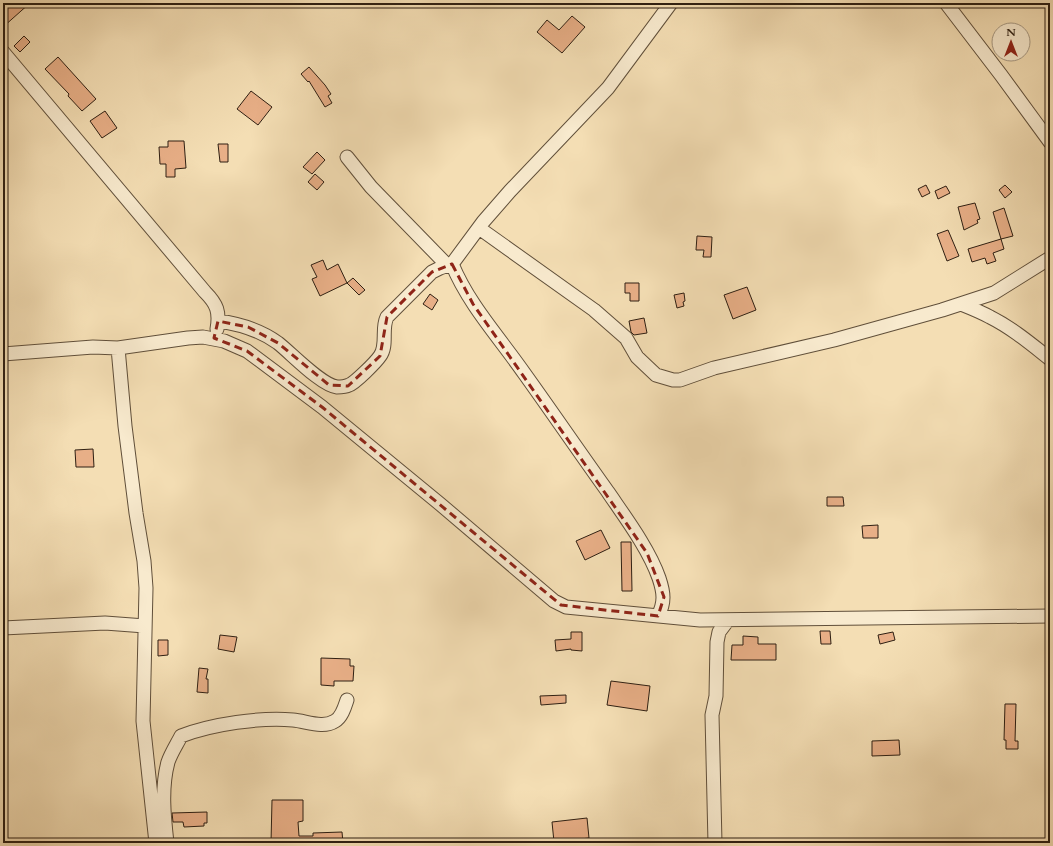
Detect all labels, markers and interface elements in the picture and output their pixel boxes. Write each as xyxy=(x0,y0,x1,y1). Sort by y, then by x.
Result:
north arrow xyxy=(991,22,1031,62)
text: N xyxy=(1006,25,1016,40)

